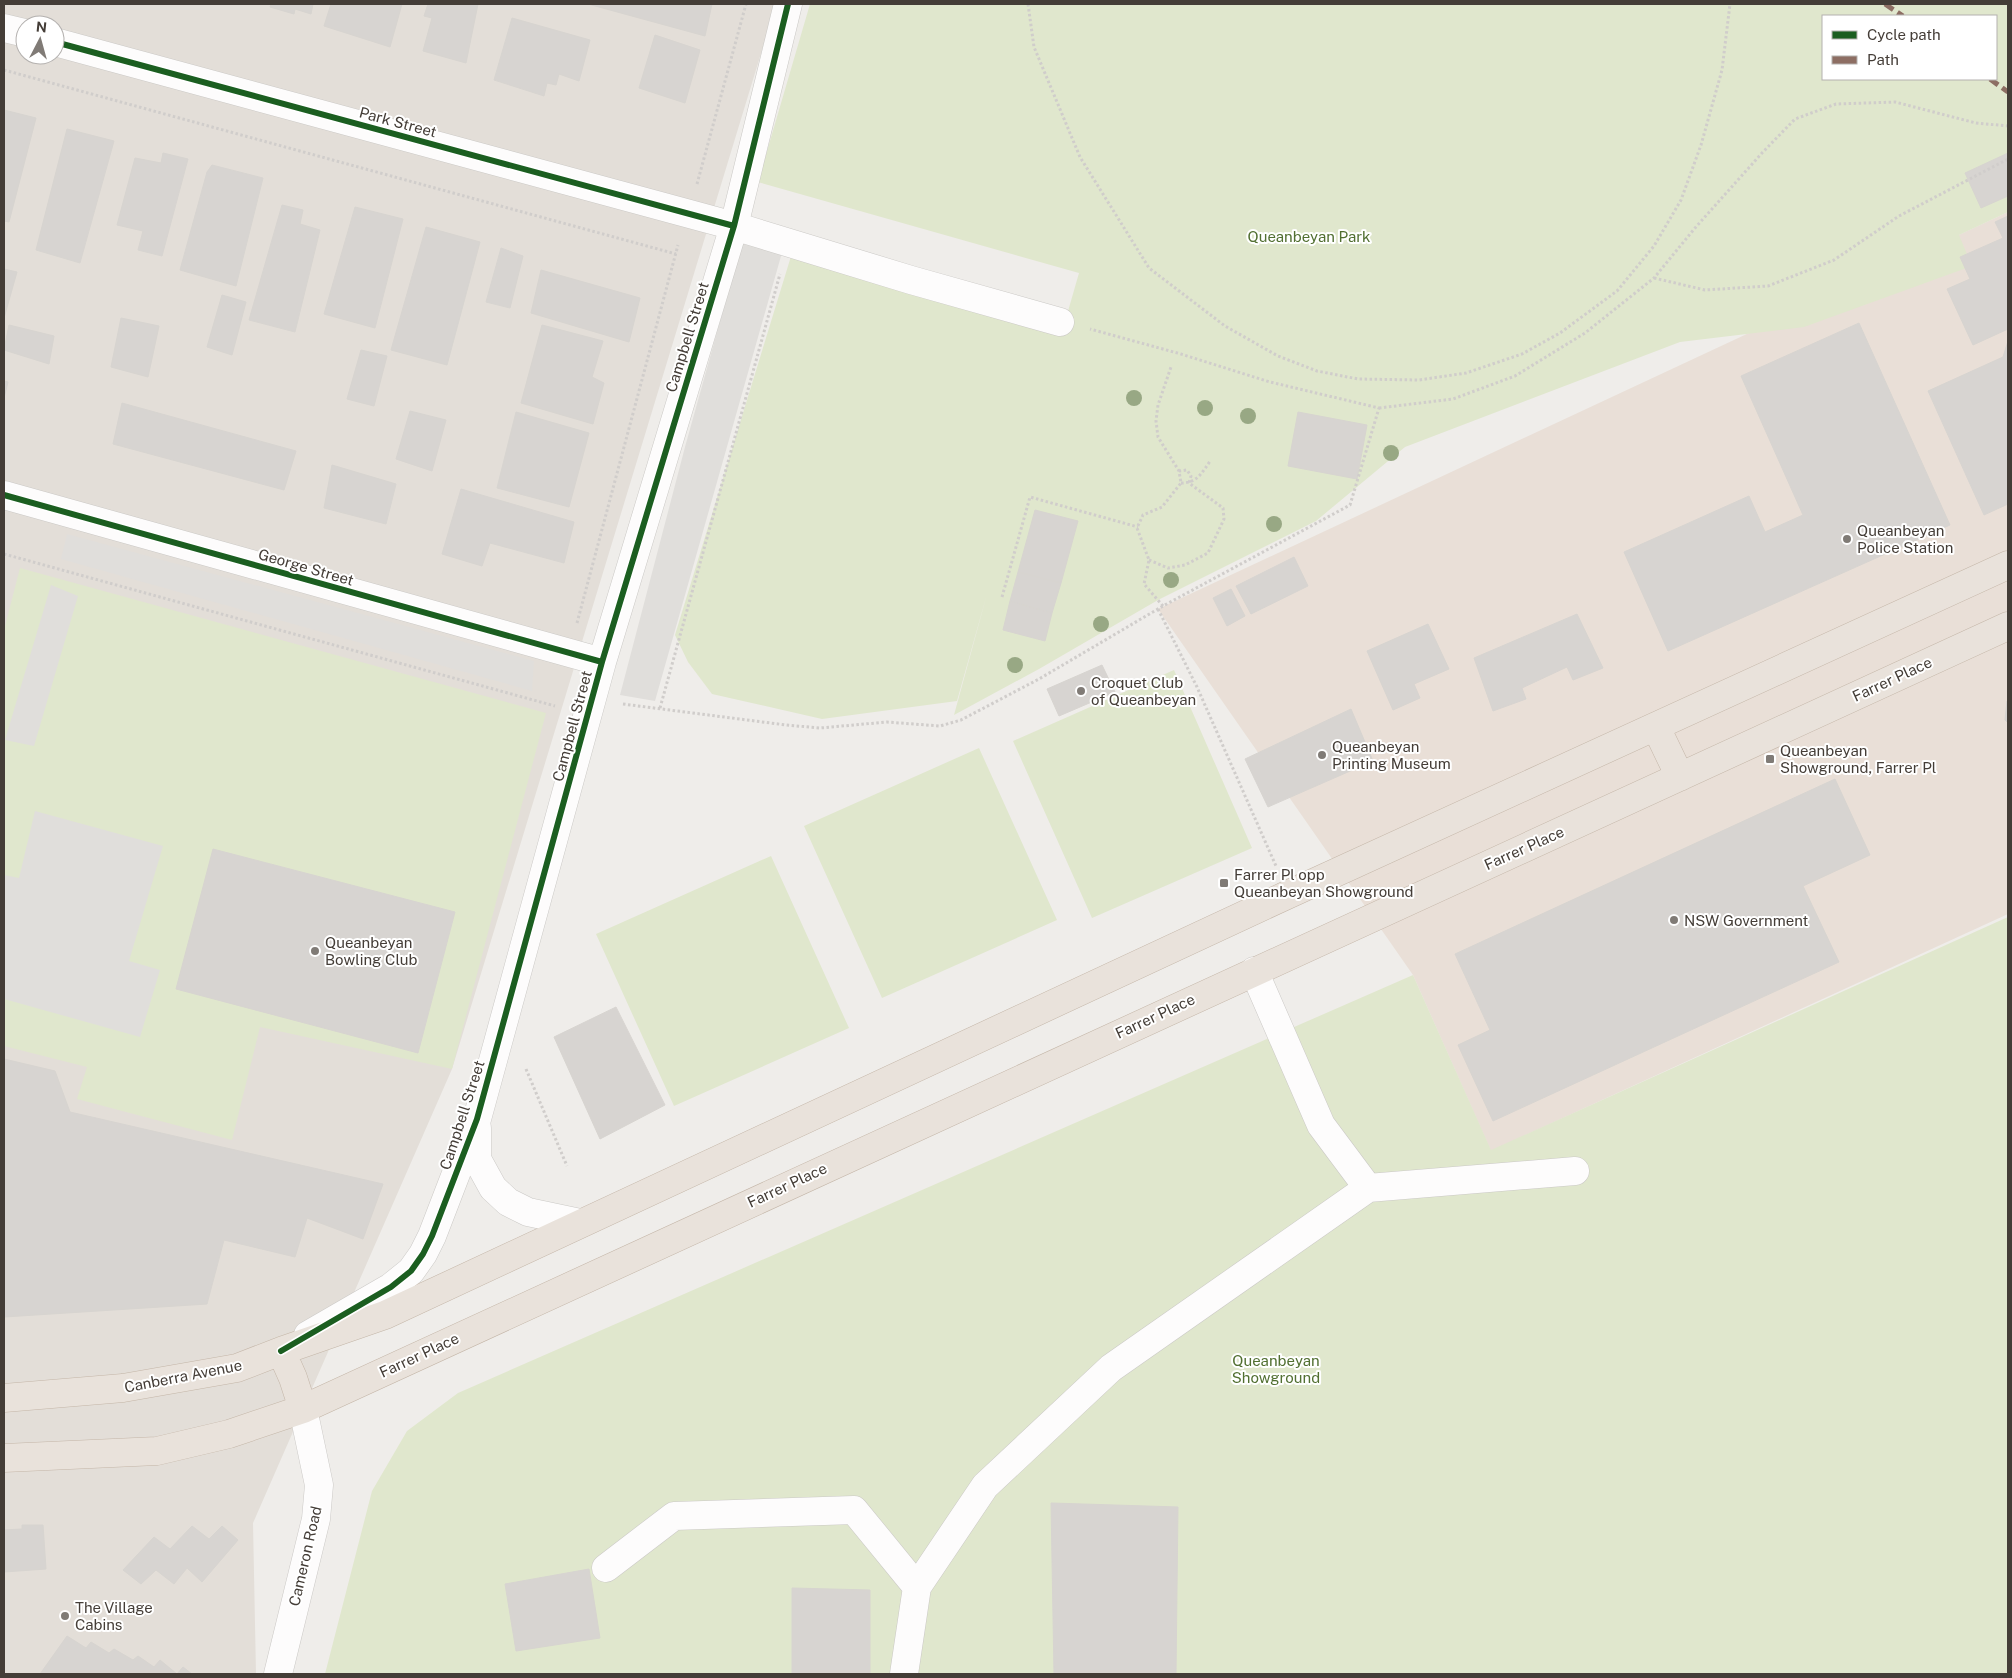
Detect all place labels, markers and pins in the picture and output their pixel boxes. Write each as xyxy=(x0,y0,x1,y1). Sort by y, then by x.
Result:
place label: Queanbeyan Police Station xyxy=(1857,522,1953,556)
marker: Queanbeyan Police Station xyxy=(1841,533,1853,545)
place label: Croquet Club of Queanbeyan xyxy=(1091,674,1196,708)
marker: Croquet Club of Queanbeyan xyxy=(1075,685,1087,697)
place label: Queanbeyan Printing Museum xyxy=(1332,738,1451,772)
place label: Queanbeyan Showground, Farrer Pl xyxy=(1780,742,1936,776)
marker: Queanbeyan Printing Museum xyxy=(1316,749,1328,761)
marker: Queanbeyan Showground, Farrer Pl xyxy=(1764,753,1776,765)
place label: Farrer Pl opp Queanbeyan Showground xyxy=(1234,866,1414,900)
marker: Farrer Pl opp Queanbeyan Showground xyxy=(1218,877,1230,889)
place label: NSW Government xyxy=(1684,912,1809,929)
marker: NSW Government xyxy=(1668,914,1680,926)
place label: Queanbeyan Bowling Club xyxy=(325,934,418,968)
marker: Queanbeyan Bowling Club xyxy=(309,945,321,957)
place label: The Village Cabins xyxy=(75,1599,153,1633)
marker: The Village Cabins xyxy=(59,1610,71,1622)

